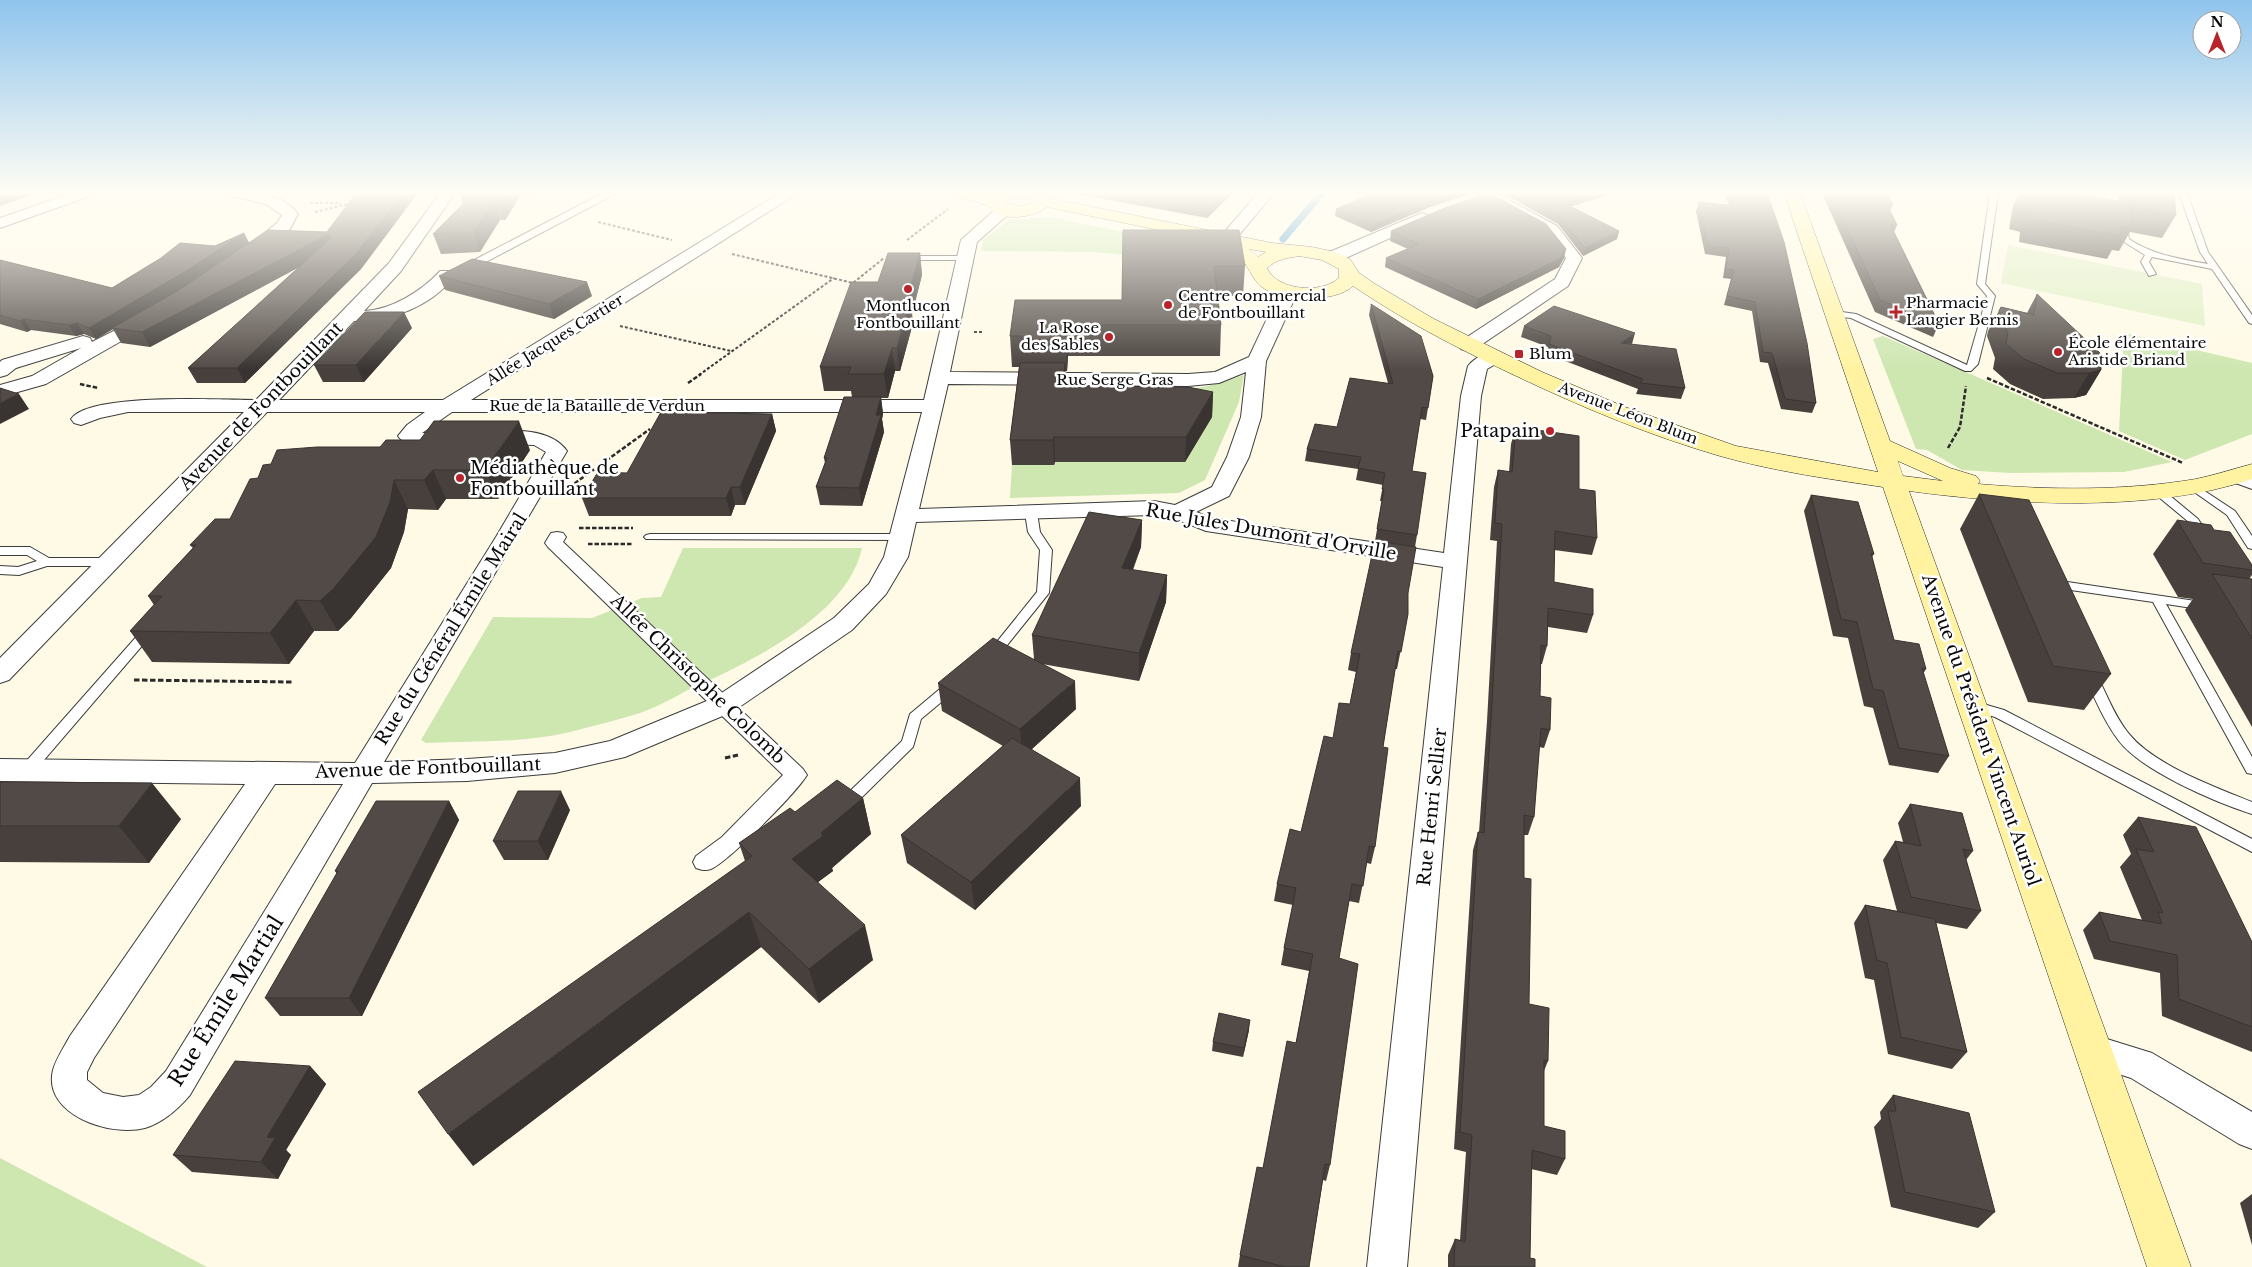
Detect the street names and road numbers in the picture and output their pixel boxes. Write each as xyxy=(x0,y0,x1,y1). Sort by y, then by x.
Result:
street label: Allée Jacques Cartier xyxy=(482,289,628,390)
street label: Avenue de Fontbouillant xyxy=(174,317,348,496)
street label: Rue Serge Gras xyxy=(1056,370,1174,389)
street label: Avenue Léon Blum xyxy=(1555,377,1701,448)
street label: Rue de la Bataille de Verdun xyxy=(489,396,705,415)
street label: Rue Jules Dumont d'Orville xyxy=(1144,499,1398,565)
street label: Rue du Général Émile Mairal xyxy=(369,508,532,749)
street label: Avenue du Président Vincent Auriol xyxy=(1917,570,2045,889)
street label: Allée Christophe Colomb xyxy=(605,589,790,768)
street label: Rue Henri Sellier xyxy=(1413,726,1451,887)
street label: Avenue de Fontbouillant xyxy=(314,753,542,783)
street label: Rue Émile Martial xyxy=(163,911,289,1091)

